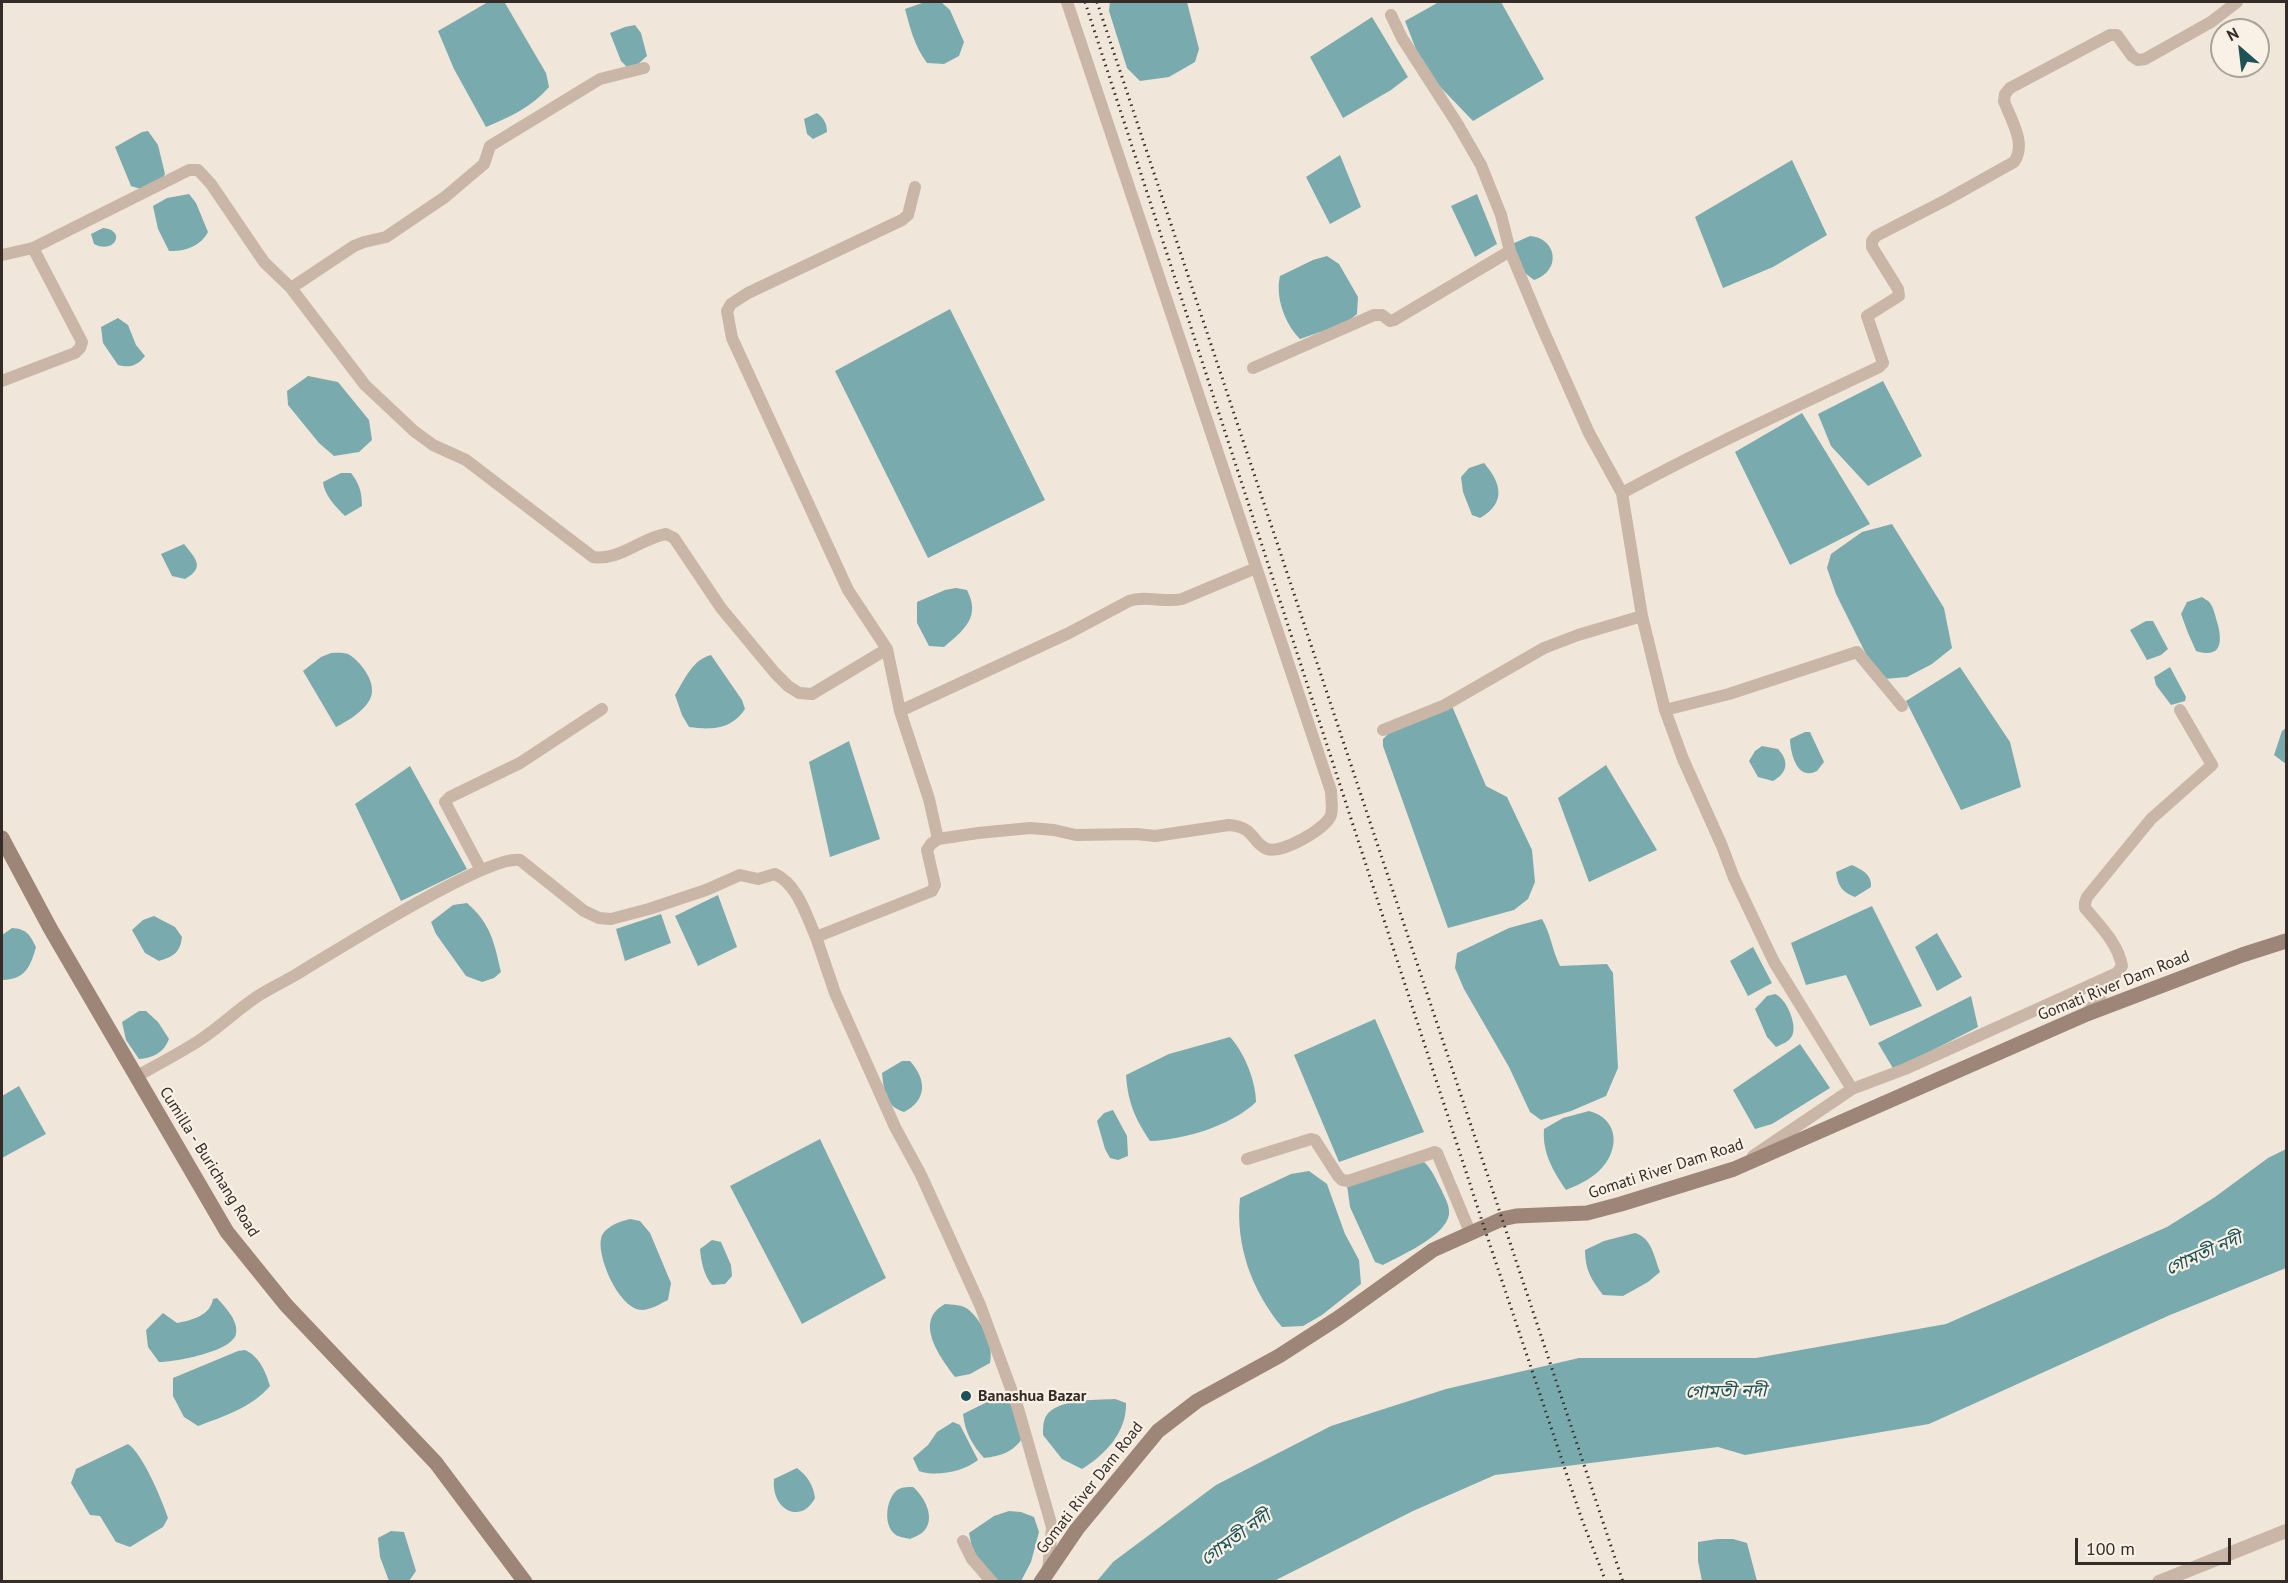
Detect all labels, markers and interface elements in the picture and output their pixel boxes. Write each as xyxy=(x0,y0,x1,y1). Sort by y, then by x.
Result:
north arrow xyxy=(2210,18,2270,78)
text: N xyxy=(2223,23,2242,45)
street label: Gomati River Dam Road xyxy=(2035,947,2193,1025)
street label: Cumilla - Burichang Road xyxy=(155,1083,263,1241)
street label: Gomati River Dam Road xyxy=(1586,1135,1746,1203)
water label: গোমতী নদী xyxy=(2163,1228,2245,1280)
water label: গোমতী নদী xyxy=(1685,1380,1767,1404)
place label: Banashua Bazar xyxy=(978,1386,1086,1406)
marker: Banashua Bazar xyxy=(959,1389,973,1403)
street label: Gomati River Dam Road xyxy=(1033,1418,1147,1558)
water label: গোমতী নদী xyxy=(1197,1505,1275,1571)
scale bar xyxy=(2078,1526,2234,1564)
text: 100 m xyxy=(2086,1537,2135,1560)

